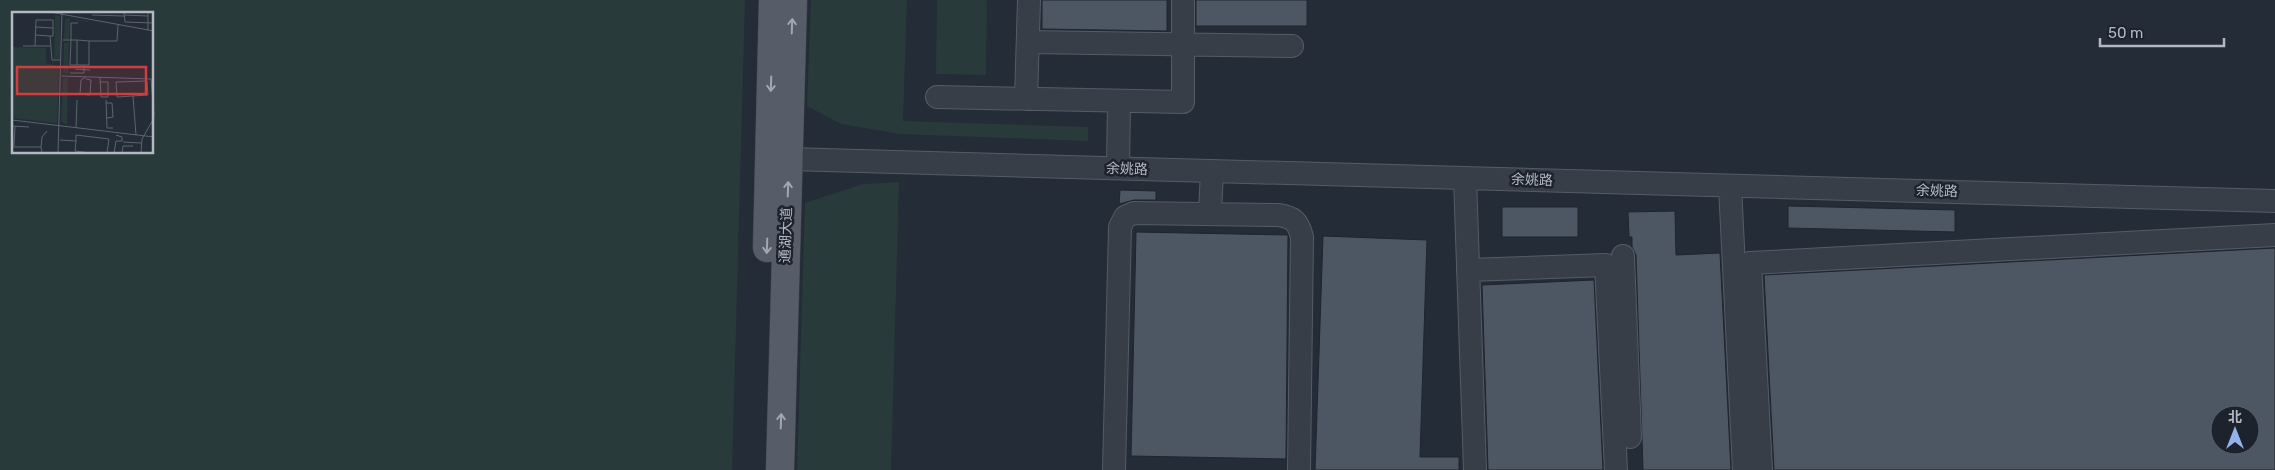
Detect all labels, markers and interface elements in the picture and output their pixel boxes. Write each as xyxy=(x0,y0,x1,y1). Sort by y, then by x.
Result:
inset map xyxy=(12,12,154,154)
scale bar xyxy=(2100,15,2224,47)
one-way arrow xyxy=(788,19,797,35)
text: 50 m xyxy=(2108,24,2143,42)
one-way arrow xyxy=(766,75,776,91)
street label: 余姚路 xyxy=(1106,160,1148,178)
street label: 余姚路 xyxy=(1511,171,1553,189)
one-way arrow xyxy=(783,181,792,197)
street label: 余姚路 xyxy=(1916,182,1958,200)
street label: 通湖大道 xyxy=(777,207,795,263)
one-way arrow xyxy=(762,238,772,254)
north arrow xyxy=(2210,405,2260,455)
text: 北 xyxy=(2228,409,2242,426)
one-way arrow xyxy=(776,414,786,430)

